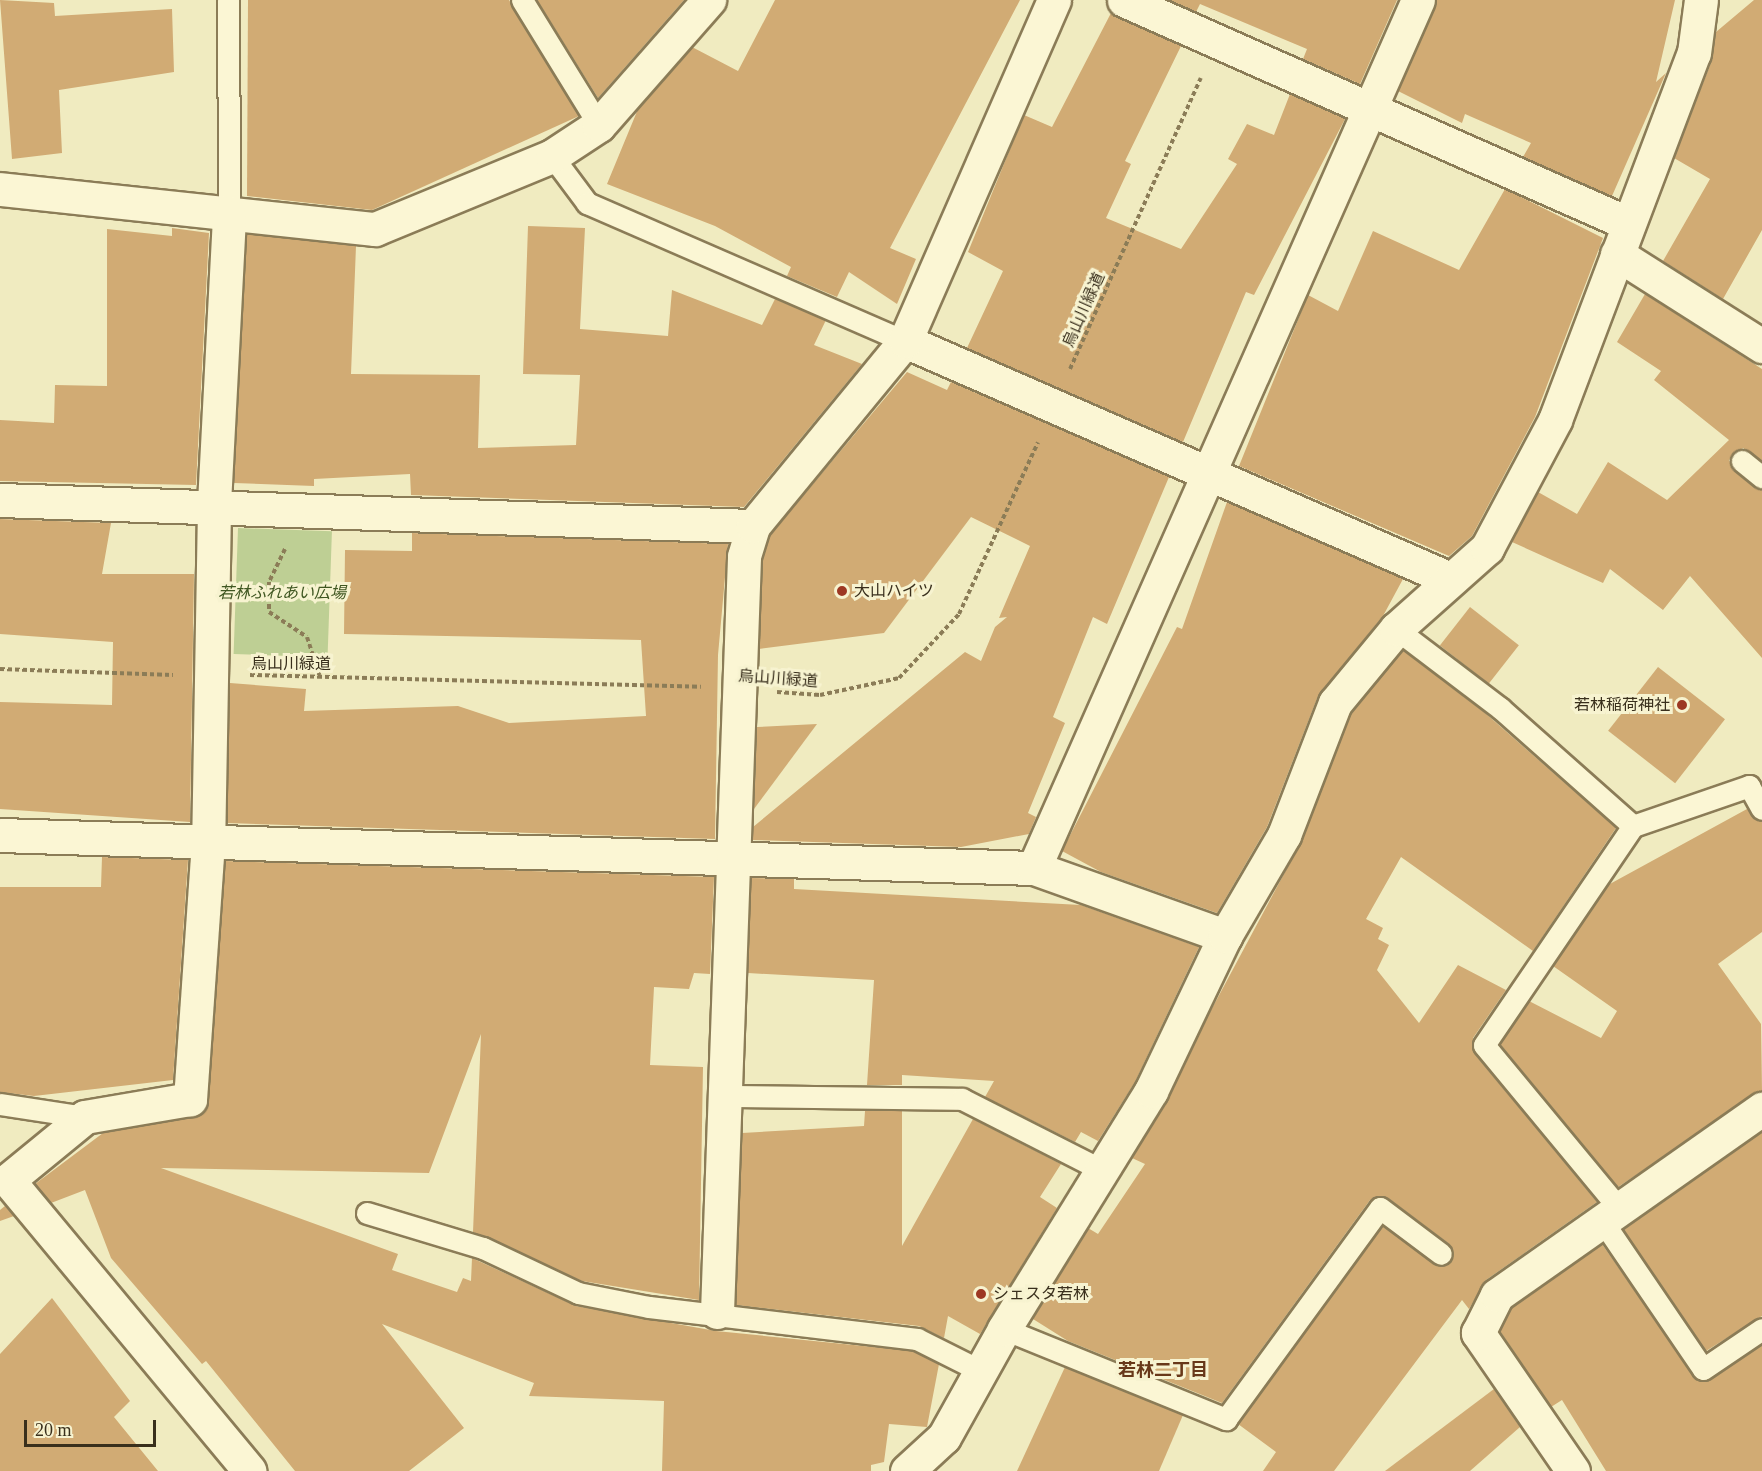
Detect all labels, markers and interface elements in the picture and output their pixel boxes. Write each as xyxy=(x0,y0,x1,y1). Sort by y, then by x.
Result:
street label: 烏山川緑道 xyxy=(1059,270,1109,350)
place label: 大山ハイツ xyxy=(854,581,934,601)
park label: 若林ふれあい広場 xyxy=(218,583,346,603)
marker: 大山ハイツ xyxy=(835,584,849,598)
street label: 烏山川緑道 xyxy=(251,654,331,674)
street label: 烏山川緑道 xyxy=(737,667,819,691)
place label: 若林稲荷神社 xyxy=(1574,695,1670,715)
marker: 若林稲荷神社 xyxy=(1675,698,1689,712)
place label: シェスタ若林 xyxy=(993,1284,1089,1304)
marker: シェスタ若林 xyxy=(974,1287,988,1301)
district label: 若林二丁目 xyxy=(1118,1359,1208,1381)
scale bar xyxy=(27,1408,159,1446)
text: 20 m xyxy=(35,1420,72,1440)

